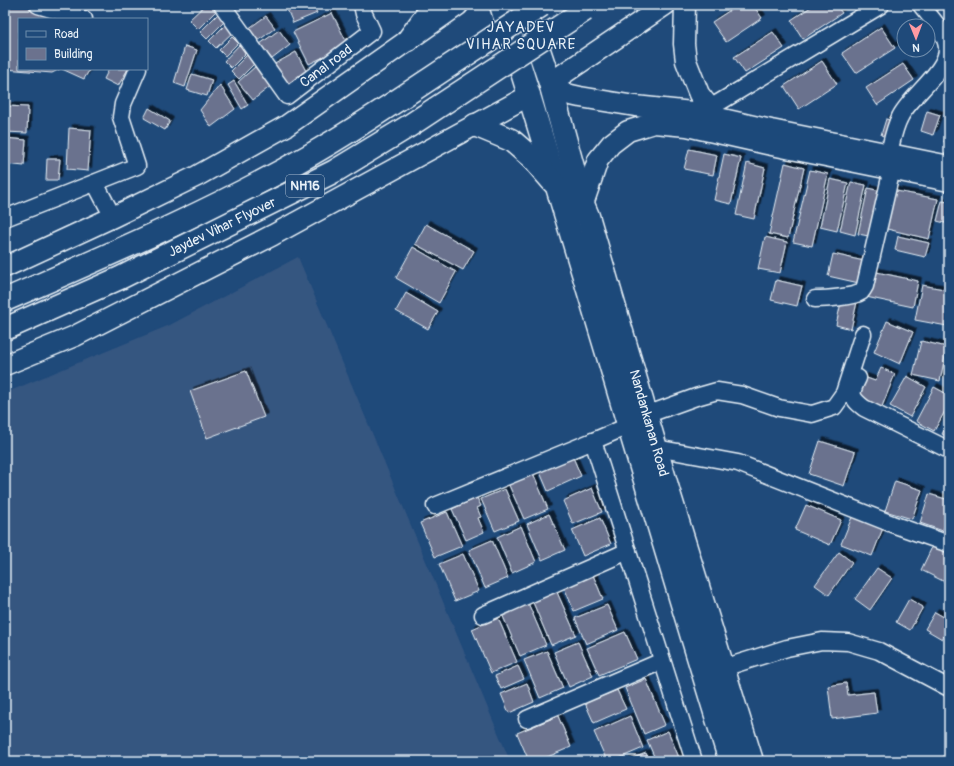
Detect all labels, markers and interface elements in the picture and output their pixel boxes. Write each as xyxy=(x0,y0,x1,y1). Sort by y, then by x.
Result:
legend xyxy=(18,18,148,70)
district label: JAYADEV VIHAR SQUARE xyxy=(466,18,576,54)
north arrow xyxy=(896,18,936,58)
text: Road xyxy=(54,27,79,42)
street label: Canal road xyxy=(296,41,356,91)
text: N xyxy=(912,41,920,54)
text: Building xyxy=(54,47,93,62)
road number: NH16 xyxy=(286,175,324,197)
street label: Jaydev Vihar Flyover xyxy=(165,194,279,260)
street label: Nandankanan Road xyxy=(626,368,672,478)

